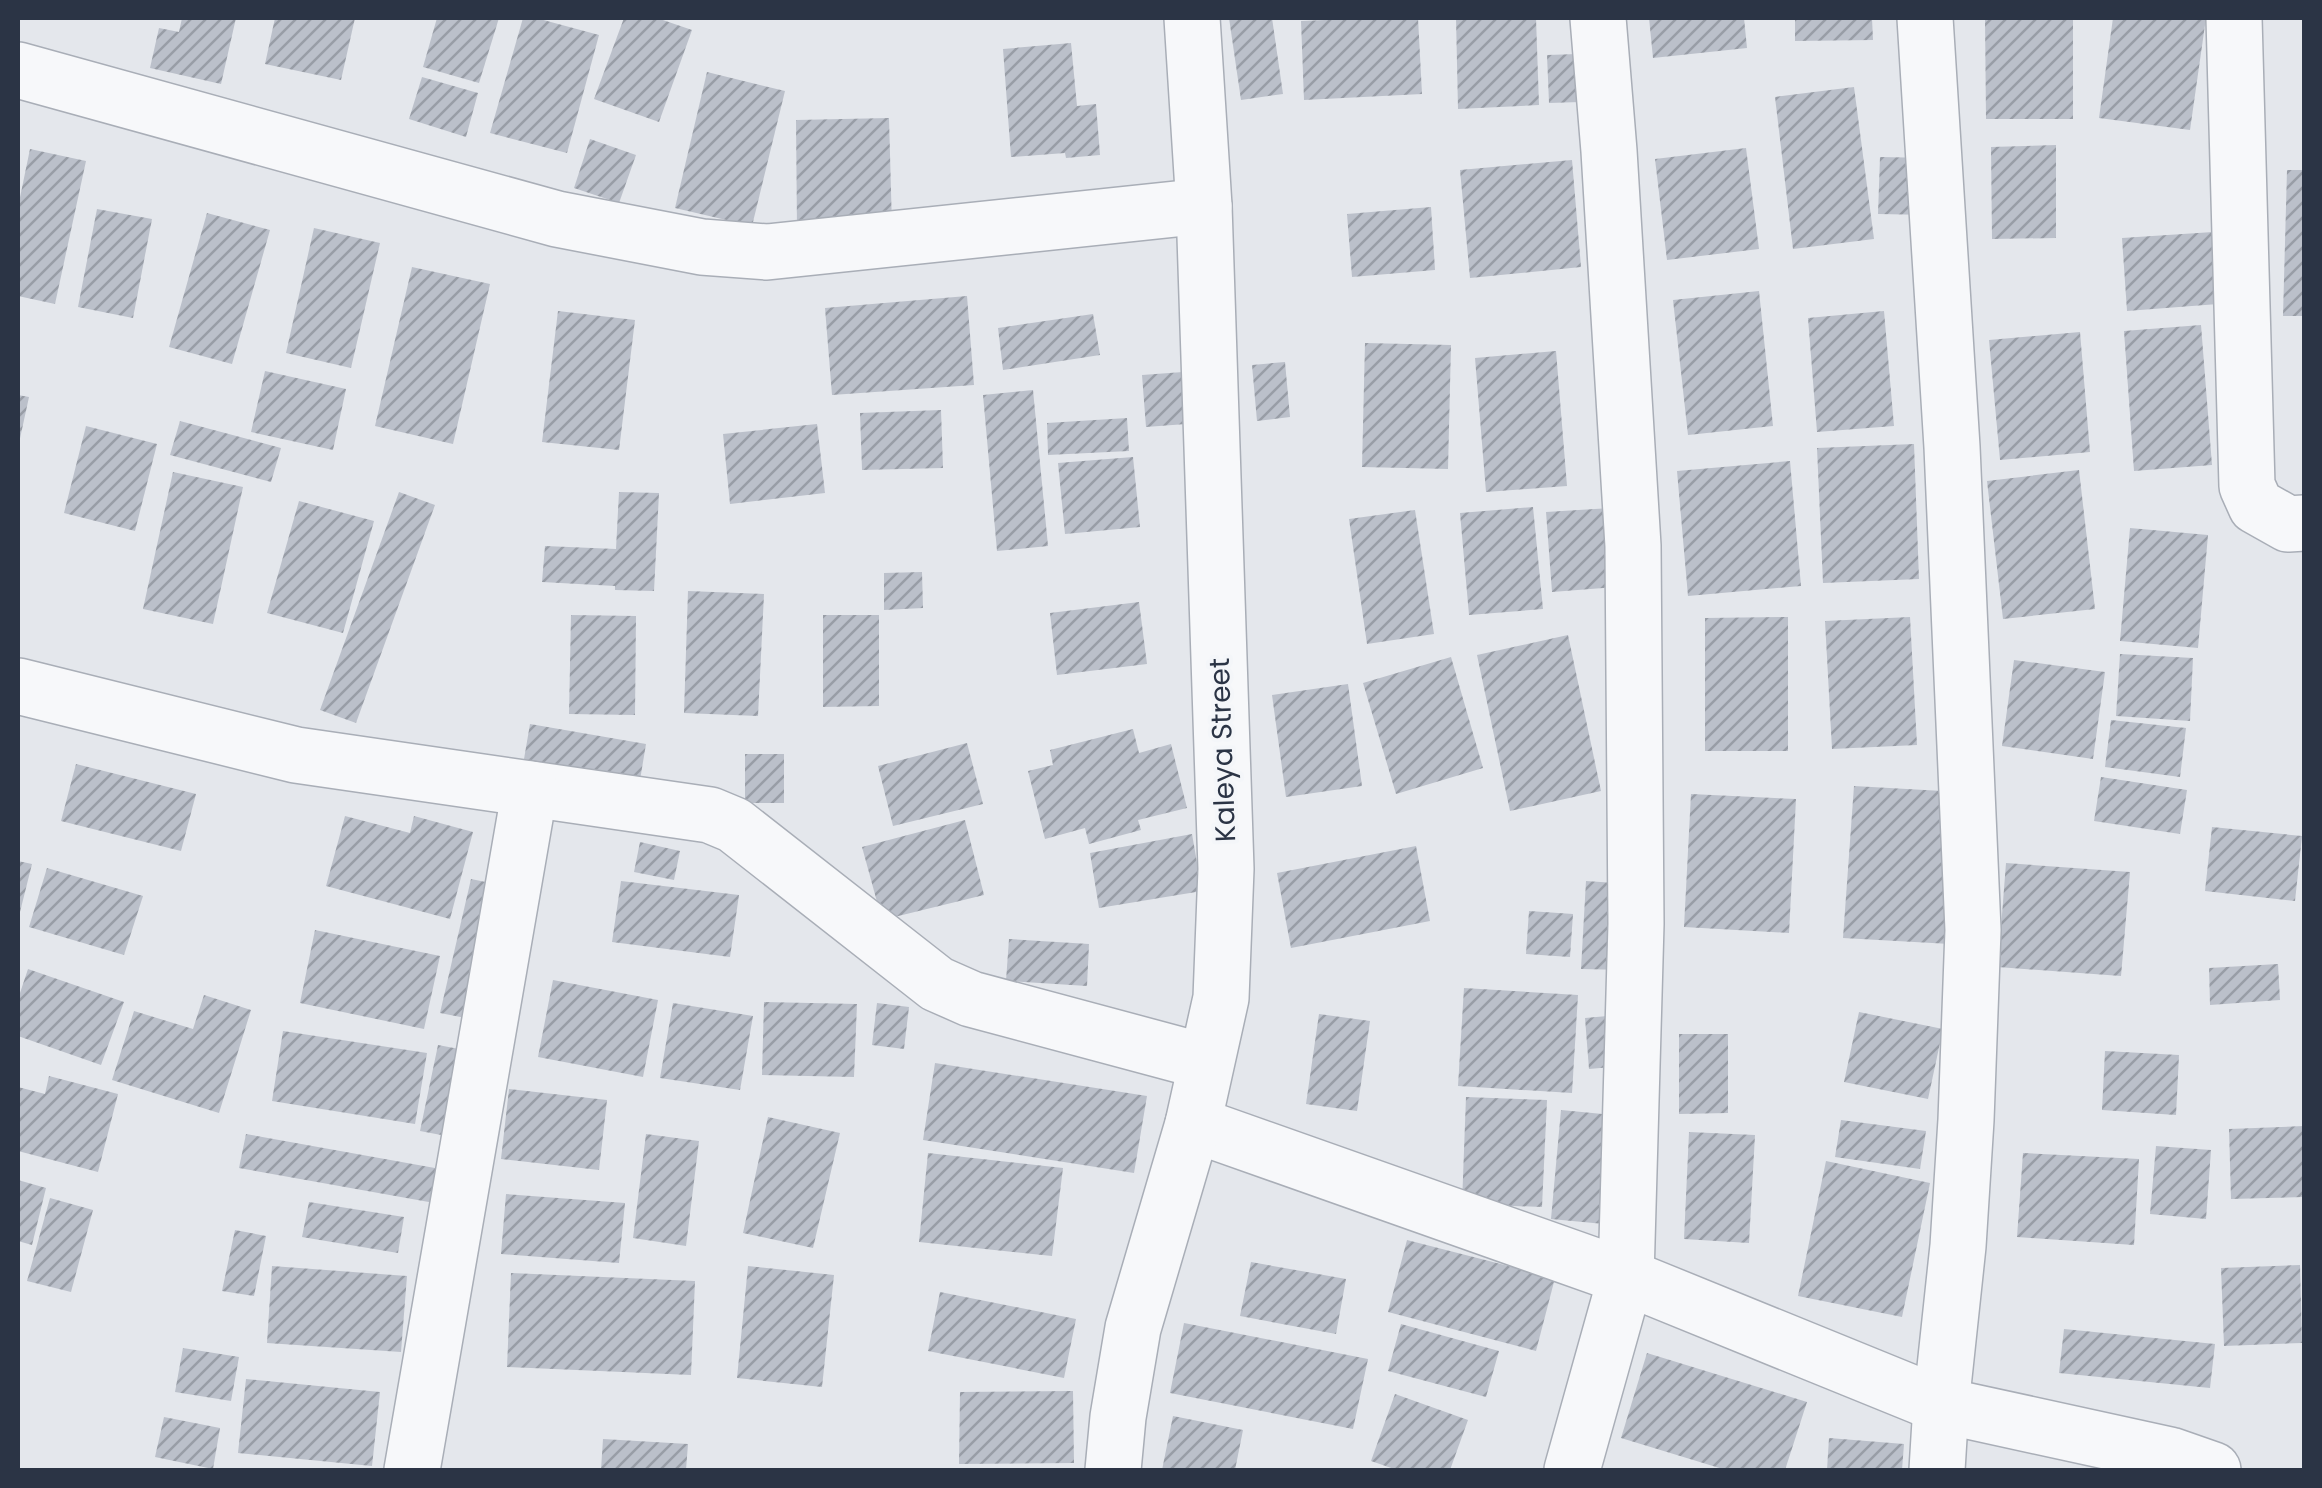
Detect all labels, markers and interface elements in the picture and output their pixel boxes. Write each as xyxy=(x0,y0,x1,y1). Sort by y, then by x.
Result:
street label: Kaleya Street xyxy=(1200,657,1245,843)

